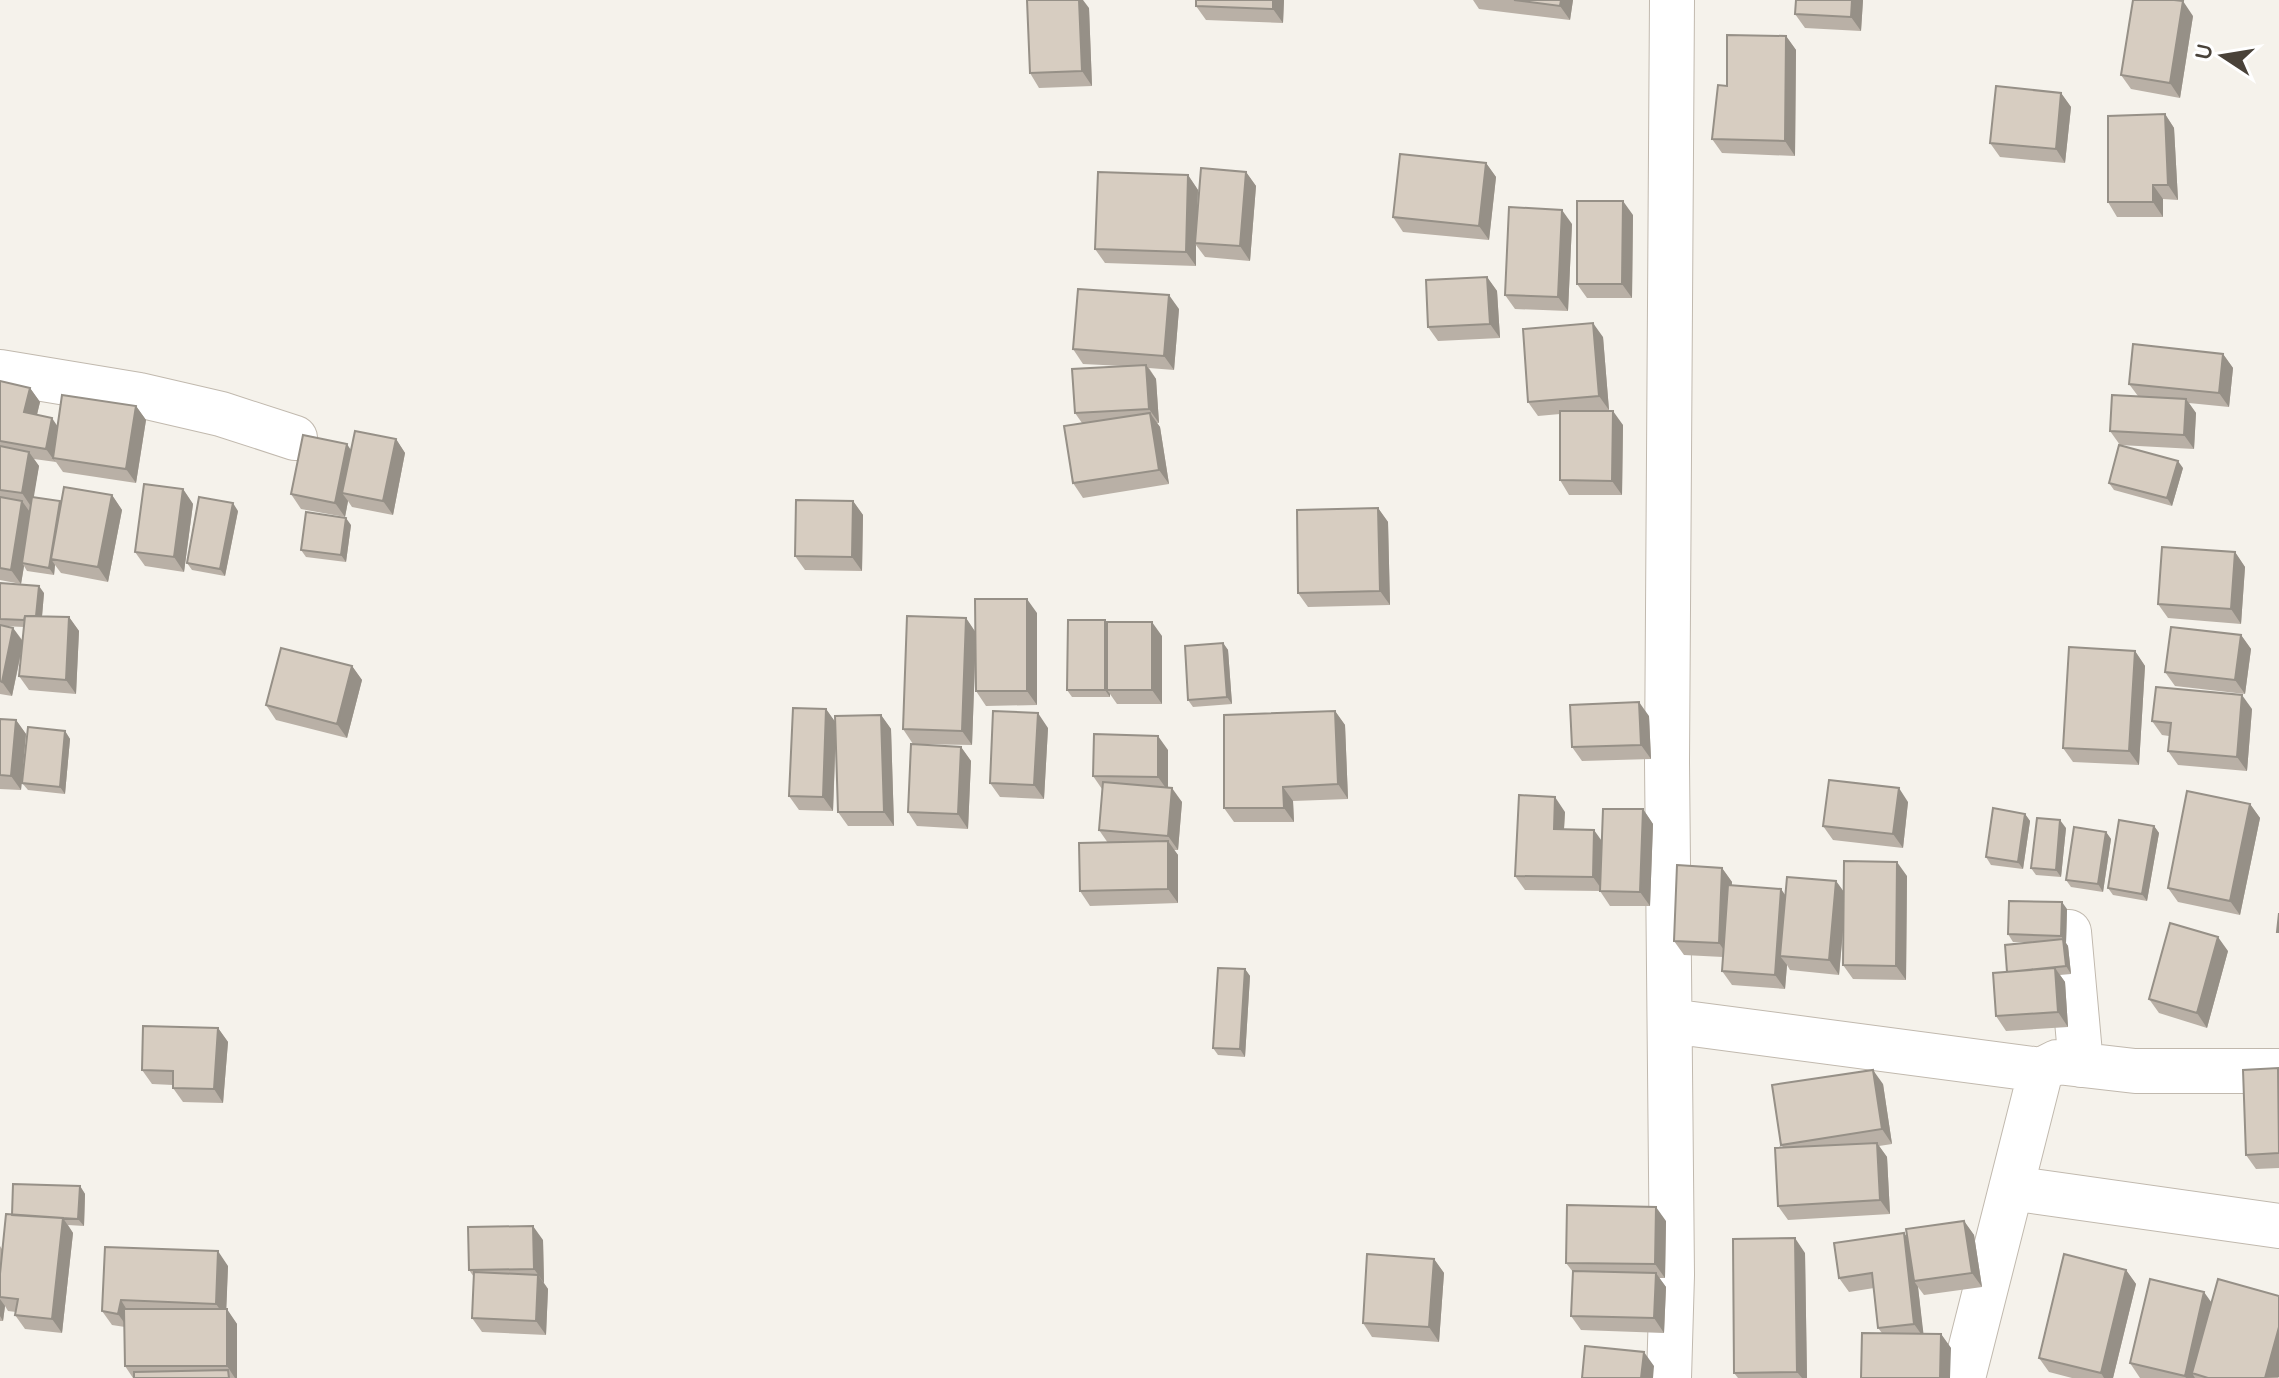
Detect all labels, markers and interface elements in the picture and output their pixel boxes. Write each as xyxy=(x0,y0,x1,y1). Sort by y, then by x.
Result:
north arrow xyxy=(2183,16,2263,96)
text: U xyxy=(2188,41,2219,62)

